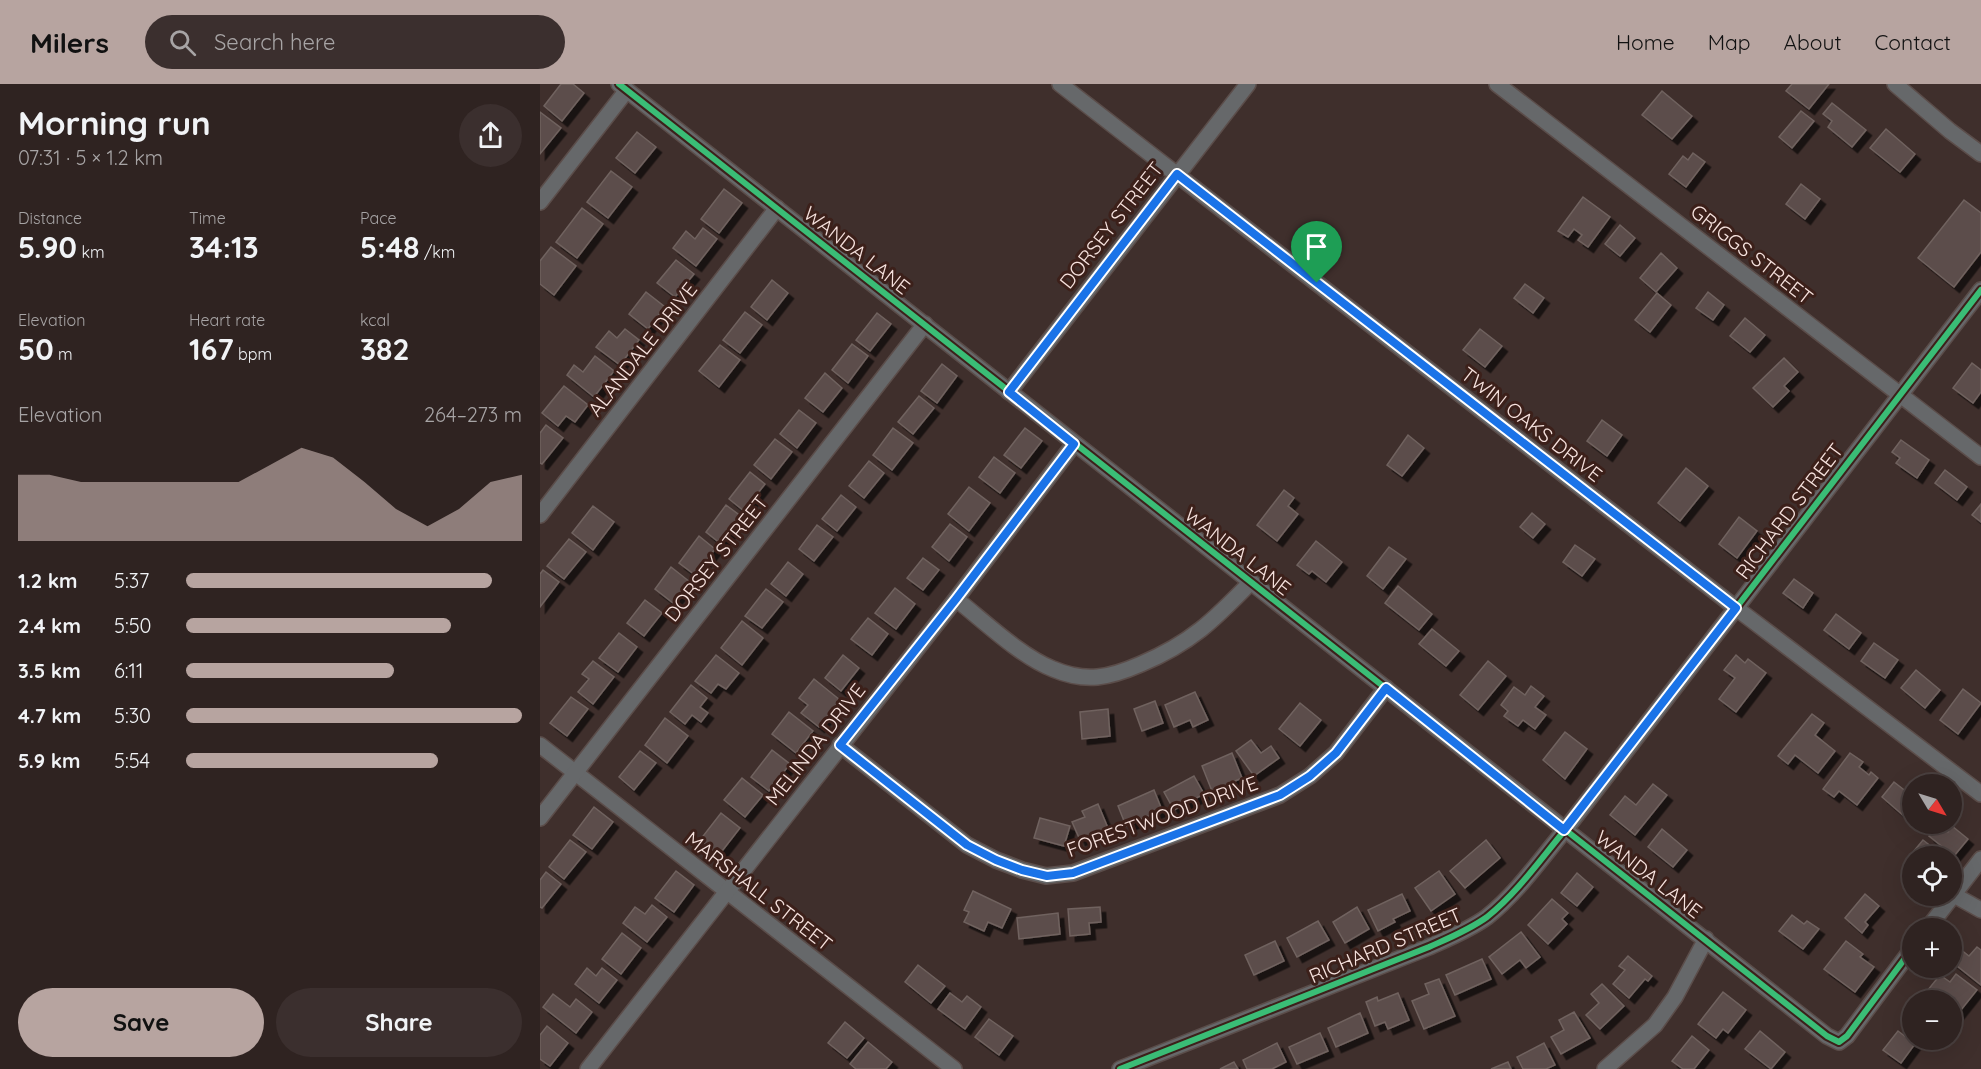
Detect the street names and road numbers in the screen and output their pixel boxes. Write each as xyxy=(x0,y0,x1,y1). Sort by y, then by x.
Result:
street label: DORSEY STREET xyxy=(1054,157,1168,293)
street label: GRIGGS STREET xyxy=(1686,198,1818,310)
street label: WANDA LANE xyxy=(799,201,915,299)
street label: ALANDALE DRIVE xyxy=(582,277,702,421)
street label: TWIN OAKS DRIVE xyxy=(1456,361,1608,487)
street label: RICHARD STREET xyxy=(1730,438,1848,584)
street label: DORSEY STREET xyxy=(659,490,773,626)
street label: WANDA LANE xyxy=(1180,502,1296,600)
street label: MELINDA DRIVE xyxy=(760,678,870,810)
street label: FORESTWOOD DRIVE xyxy=(1063,770,1261,862)
street label: WANDA LANE xyxy=(1591,825,1707,923)
street label: MARSHALL STREET xyxy=(680,826,838,956)
street label: RICHARD STREET xyxy=(1305,902,1465,988)

